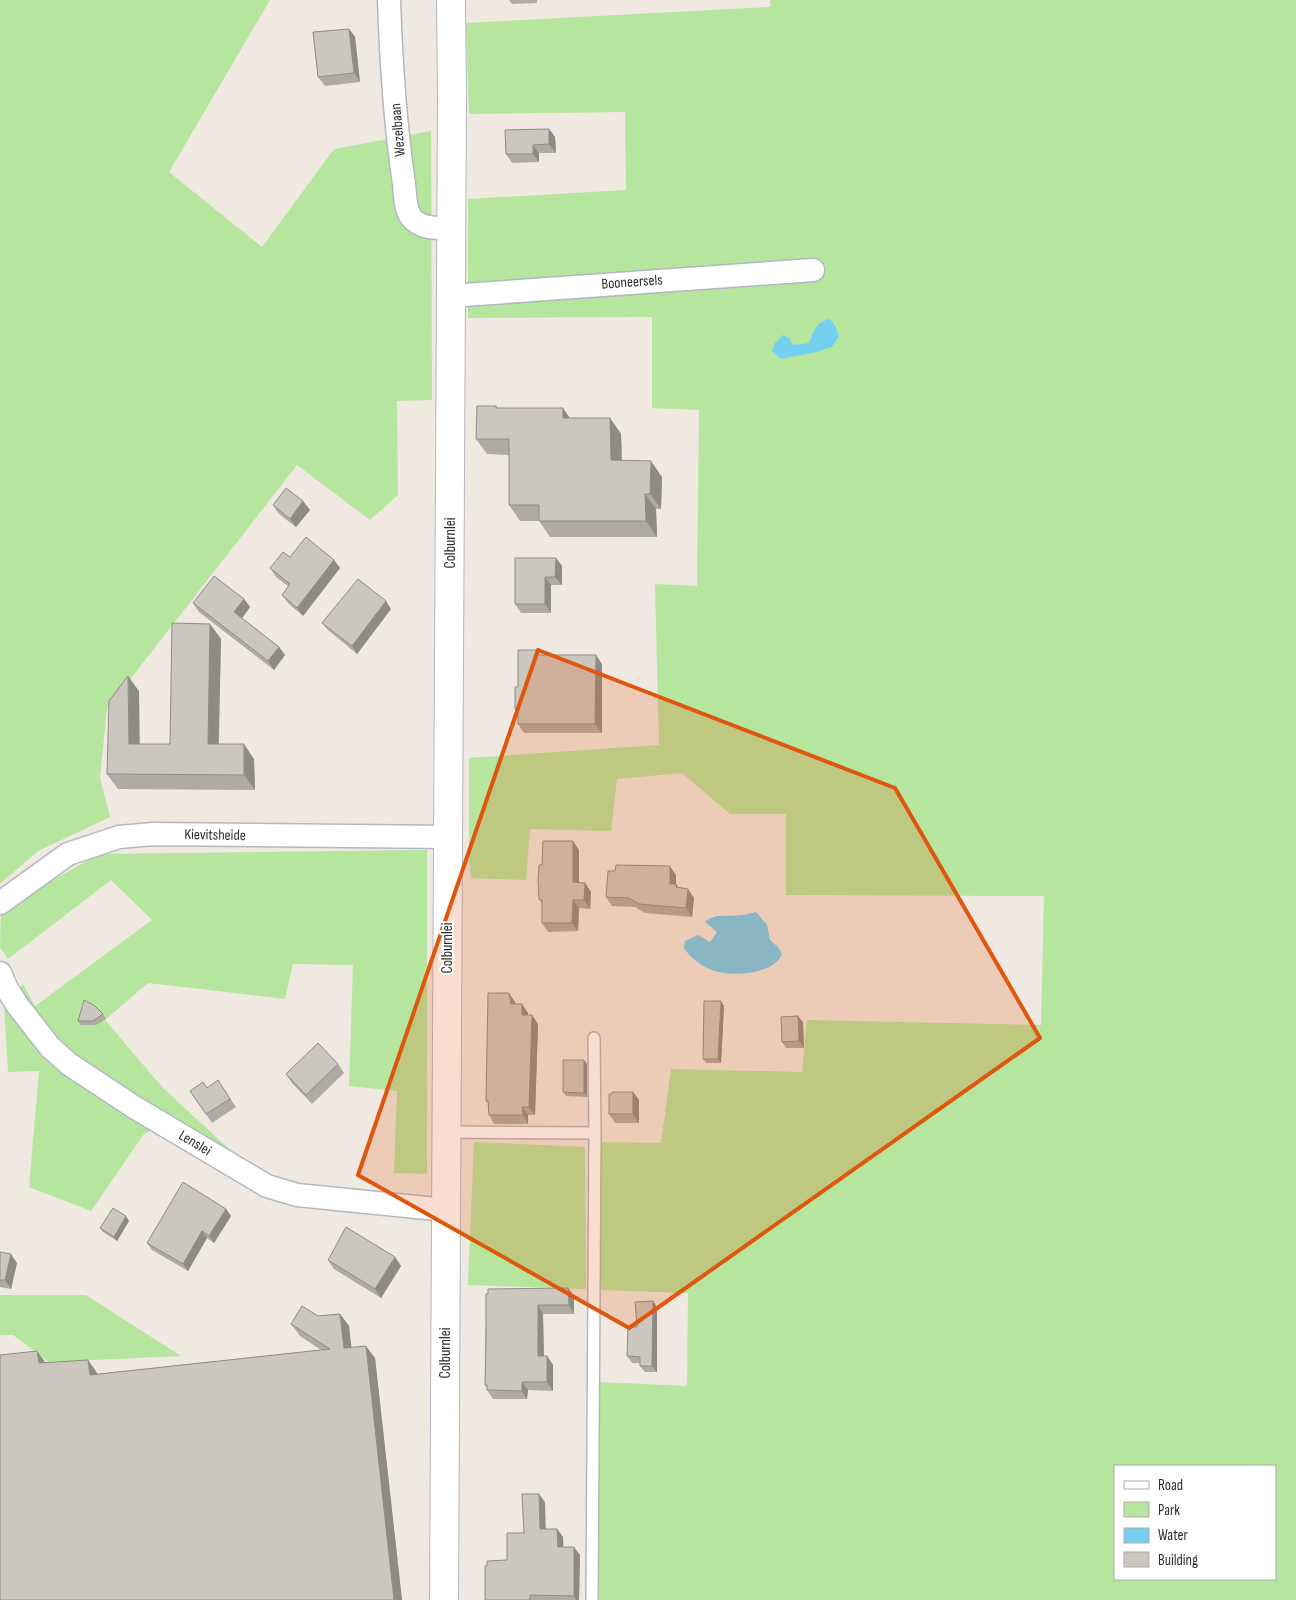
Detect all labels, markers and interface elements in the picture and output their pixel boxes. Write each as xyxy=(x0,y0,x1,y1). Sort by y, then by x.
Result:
street label: Wezelbaan xyxy=(386,102,410,158)
street label: Booneersels xyxy=(601,270,663,294)
street label: Colburnlei xyxy=(441,517,460,569)
street label: Kievitsheide xyxy=(184,825,246,845)
street label: Colburnlei xyxy=(438,922,457,974)
street label: Lenslei xyxy=(175,1126,215,1160)
street label: Colburnlei xyxy=(436,1327,455,1379)
legend xyxy=(1114,1465,1276,1580)
text: Road xyxy=(1158,1476,1183,1495)
text: Park xyxy=(1158,1501,1180,1520)
text: Water xyxy=(1158,1526,1189,1545)
text: Building xyxy=(1158,1551,1198,1570)

